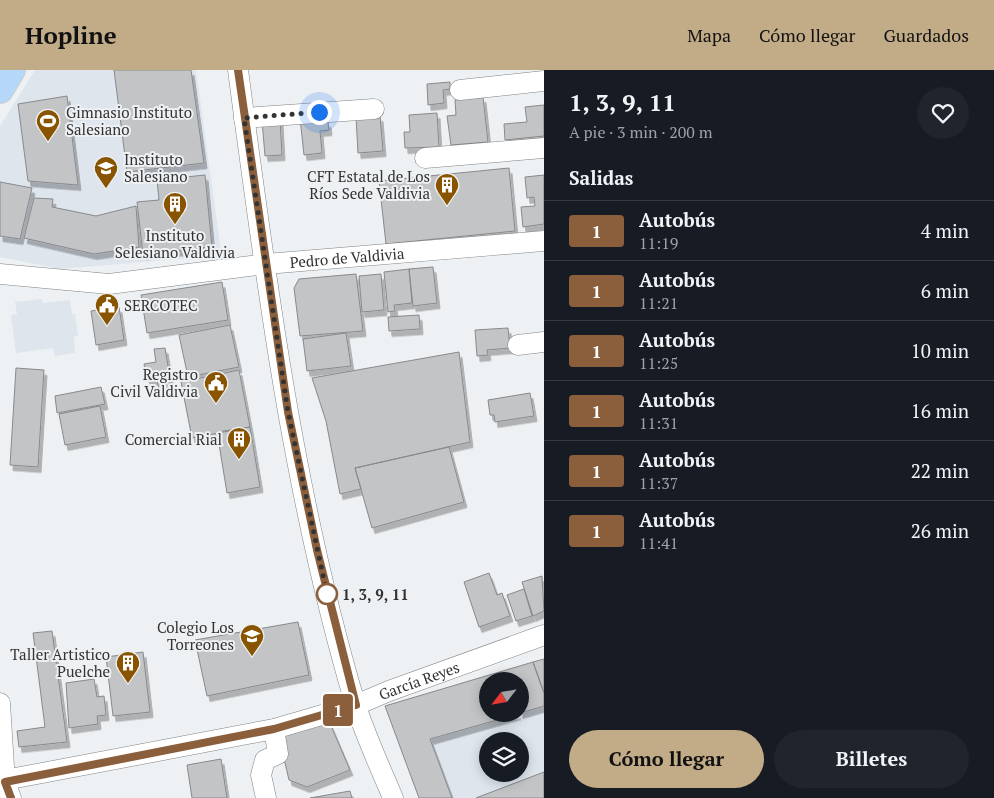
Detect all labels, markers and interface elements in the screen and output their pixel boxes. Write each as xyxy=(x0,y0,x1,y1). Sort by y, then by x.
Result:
text: Hopline xyxy=(25,19,117,51)
text: Mapa xyxy=(687,23,731,47)
text: Cómo llegar xyxy=(759,23,855,47)
text: Guardados xyxy=(883,23,969,47)
text: 1, 3, 9, 11 xyxy=(569,86,676,118)
button: heart xyxy=(917,87,969,139)
your location xyxy=(307,100,332,125)
place label: Gimnasio Instituto Salesiano xyxy=(66,102,192,139)
sports icon: Gimnasio Instituto Salesiano xyxy=(35,108,61,142)
text: A pie · 3 min · 200 m xyxy=(569,121,713,143)
place label: Instituto Salesiano xyxy=(124,149,187,186)
school or university icon: Instituto Salesiano xyxy=(93,155,119,189)
text: Salidas xyxy=(569,165,633,190)
place label: CFT Estatal de Los Ríos Sede Valdivia xyxy=(307,166,430,203)
building icon: CFT Estatal de Los Ríos Sede Valdivia xyxy=(434,172,460,206)
building icon: Instituto Selesiano Valdivia xyxy=(162,191,188,225)
text: Autobús xyxy=(639,207,715,232)
text: 4 min xyxy=(921,218,969,243)
text: 1 xyxy=(591,219,602,243)
place label: Instituto Selesiano Valdivia xyxy=(115,225,236,262)
text: 11:19 xyxy=(639,232,678,254)
street label: Pedro de Valdivia xyxy=(289,243,405,272)
text: Autobús xyxy=(639,267,715,292)
text: 6 min xyxy=(921,278,969,303)
text: 1 xyxy=(591,279,602,303)
public building icon: SERCOTEC xyxy=(94,292,120,326)
text: 11:21 xyxy=(639,292,678,314)
place label: SERCOTEC xyxy=(124,295,198,315)
text: Autobús xyxy=(639,327,715,352)
text: 10 min xyxy=(911,338,969,363)
text: 1 xyxy=(591,339,602,363)
text: 11:25 xyxy=(639,352,678,374)
place label: Registro Civil Valdivia xyxy=(110,364,198,401)
public building icon: Registro Civil Valdivia xyxy=(203,370,229,404)
text: Autobús xyxy=(639,387,715,412)
text: 16 min xyxy=(911,398,969,423)
text: 1 xyxy=(591,399,602,423)
text: 11:31 xyxy=(639,412,678,434)
building icon: Comercial Rial xyxy=(226,426,252,460)
place label: Comercial Rial xyxy=(125,429,222,449)
text: Autobús xyxy=(639,447,715,472)
text: 22 min xyxy=(911,458,969,483)
text: 1 xyxy=(591,459,602,483)
text: 11:37 xyxy=(639,472,678,494)
text: Autobús xyxy=(639,507,715,532)
text: 26 min xyxy=(911,518,969,543)
text: 1 xyxy=(591,519,602,543)
text: 11:41 xyxy=(639,532,678,554)
marker: 1, 3, 9, 11 xyxy=(316,583,338,605)
place label: 1, 3, 9, 11 xyxy=(342,584,409,604)
place label: Colegio Los Torreones xyxy=(157,617,234,654)
school or university icon: Colegio Los Torreones xyxy=(239,623,265,657)
place label: Taller Artistico Puelche xyxy=(10,644,110,681)
building icon: Taller Artistico Puelche xyxy=(115,650,141,684)
street label: García Reyes xyxy=(376,656,462,704)
north arrow xyxy=(479,672,529,722)
map controls xyxy=(479,672,529,782)
line badge: 1 xyxy=(322,694,354,726)
text: 1 xyxy=(333,698,343,722)
button: Cómo llegar xyxy=(569,730,764,788)
button: Billetes xyxy=(774,730,969,788)
button: layers xyxy=(479,732,529,782)

